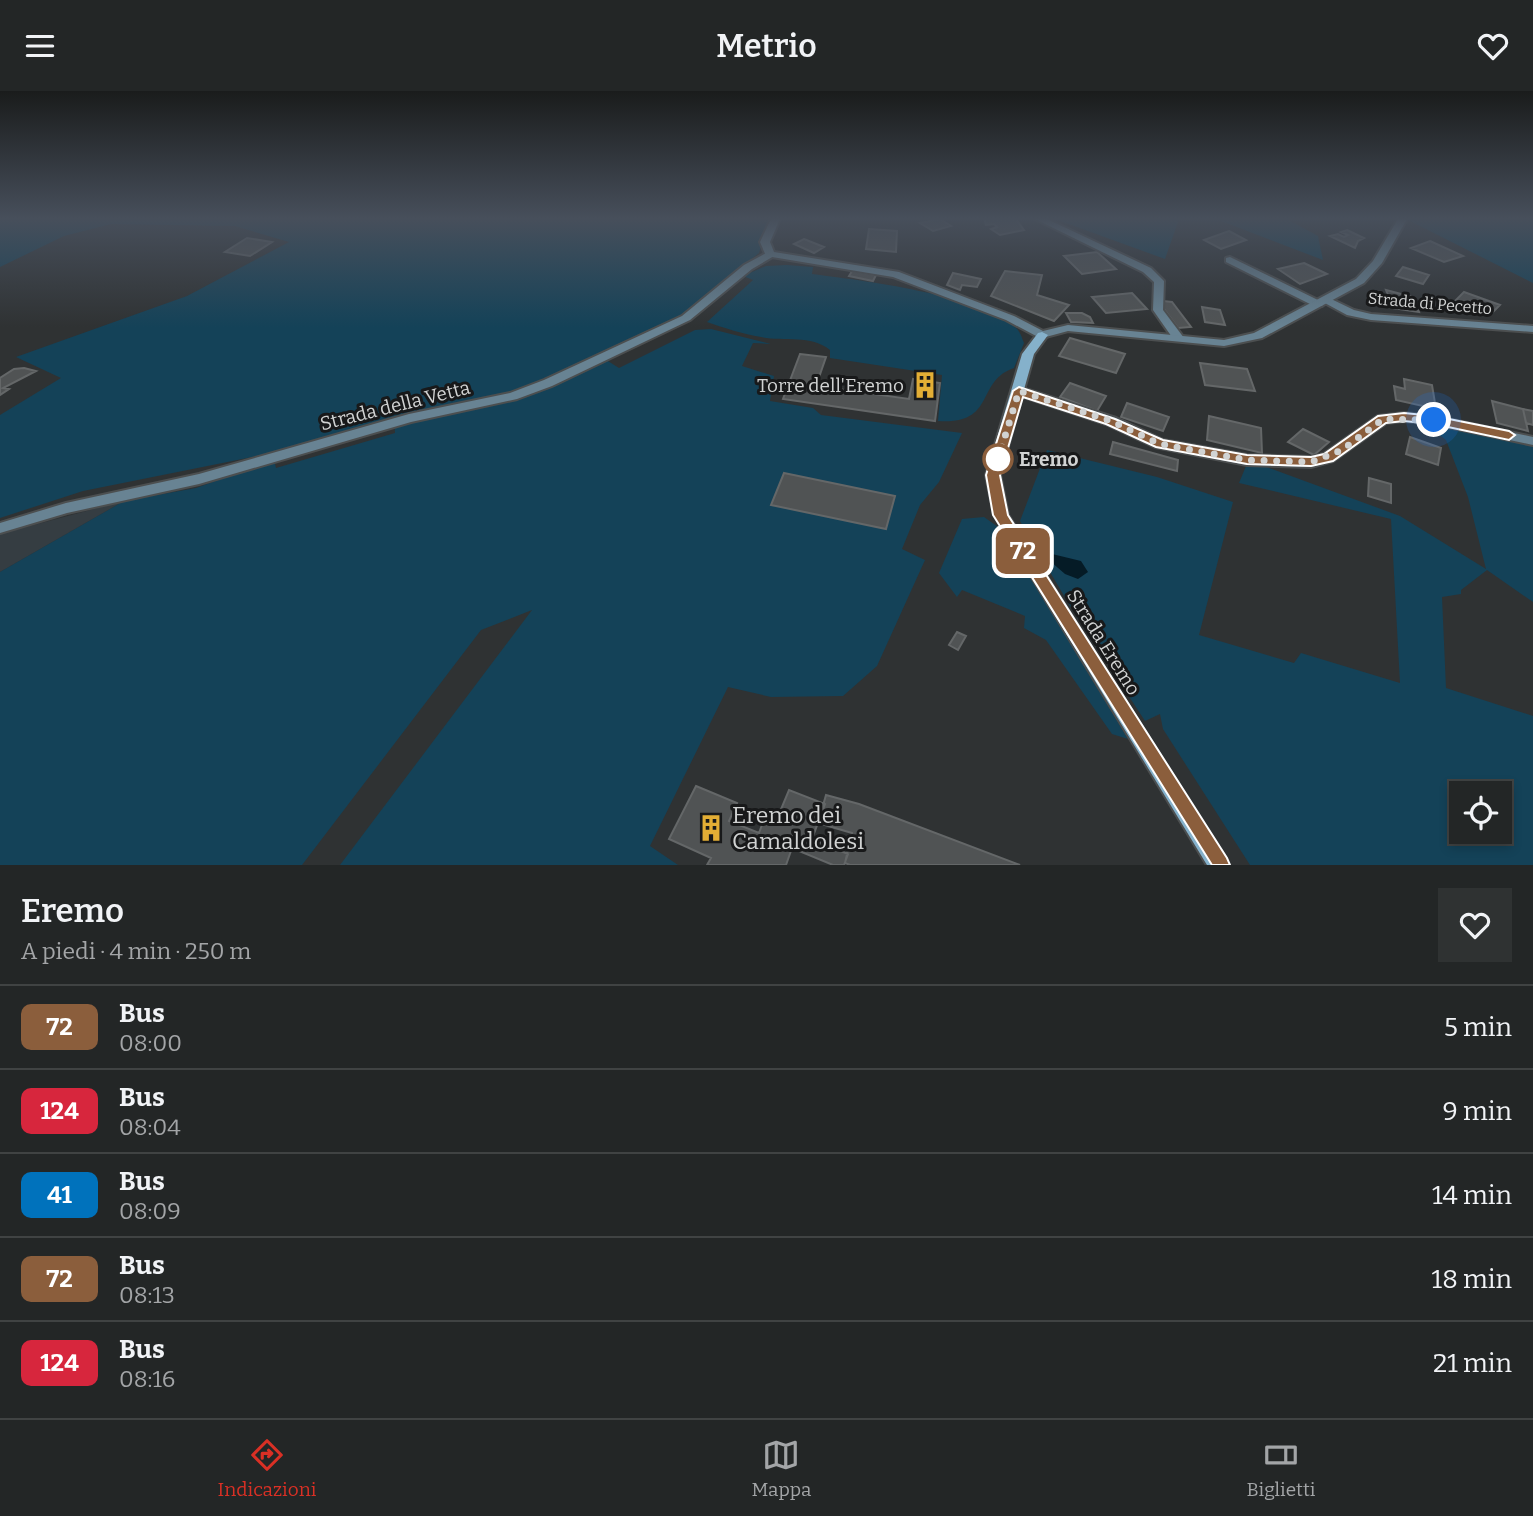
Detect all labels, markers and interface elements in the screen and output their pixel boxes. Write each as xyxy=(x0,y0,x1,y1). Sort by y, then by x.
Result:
icon: menu xyxy=(21,27,59,65)
text: Metrio xyxy=(716,27,817,65)
icon: heart xyxy=(1474,27,1512,65)
street label: Strada di Pecetto xyxy=(1367,289,1493,318)
building icon: Torre dell'Eremo xyxy=(910,370,940,400)
place label: Torre dell'Eremo xyxy=(757,374,904,397)
street label: Strada della Vetta xyxy=(318,376,473,435)
your location xyxy=(1416,402,1451,437)
marker: Eremo xyxy=(983,444,1013,474)
place label: Eremo xyxy=(1019,448,1079,471)
line badge: 72 xyxy=(992,528,1054,574)
text: 72 xyxy=(1010,537,1036,565)
street label: Strada Eremo xyxy=(1062,585,1145,699)
map controls xyxy=(1449,781,1512,844)
button: locate xyxy=(1449,781,1512,844)
place label: Eremo dei Camaldolesi xyxy=(732,801,864,855)
building icon: Eremo dei Camaldolesi xyxy=(696,813,726,843)
button: heart xyxy=(1438,888,1512,962)
text: Eremo xyxy=(21,891,124,931)
text: A piedi · 4 min · 250 m xyxy=(21,937,251,965)
text: Bus xyxy=(119,998,165,1029)
text: 5 min xyxy=(1444,1012,1512,1043)
text: 72 xyxy=(46,1013,73,1041)
text: 08:00 xyxy=(119,1029,182,1057)
text: Bus xyxy=(119,1082,165,1113)
text: 9 min xyxy=(1443,1096,1512,1127)
text: 124 xyxy=(40,1097,79,1125)
text: 08:04 xyxy=(119,1113,181,1141)
text: Bus xyxy=(119,1166,165,1197)
text: 14 min xyxy=(1432,1180,1512,1211)
text: 41 xyxy=(47,1181,72,1209)
text: 08:09 xyxy=(119,1197,181,1225)
text: Bus xyxy=(119,1250,165,1281)
text: 18 min xyxy=(1432,1264,1512,1295)
text: 72 xyxy=(46,1265,73,1293)
text: 08:13 xyxy=(119,1281,175,1309)
text: Bus xyxy=(119,1334,165,1365)
text: 21 min xyxy=(1433,1348,1512,1379)
text: 124 xyxy=(40,1349,79,1377)
text: 08:16 xyxy=(119,1365,175,1393)
tab: Indicazioni xyxy=(218,1436,316,1501)
tab: Mappa xyxy=(751,1436,812,1501)
tab: Biglietti xyxy=(1247,1436,1315,1501)

